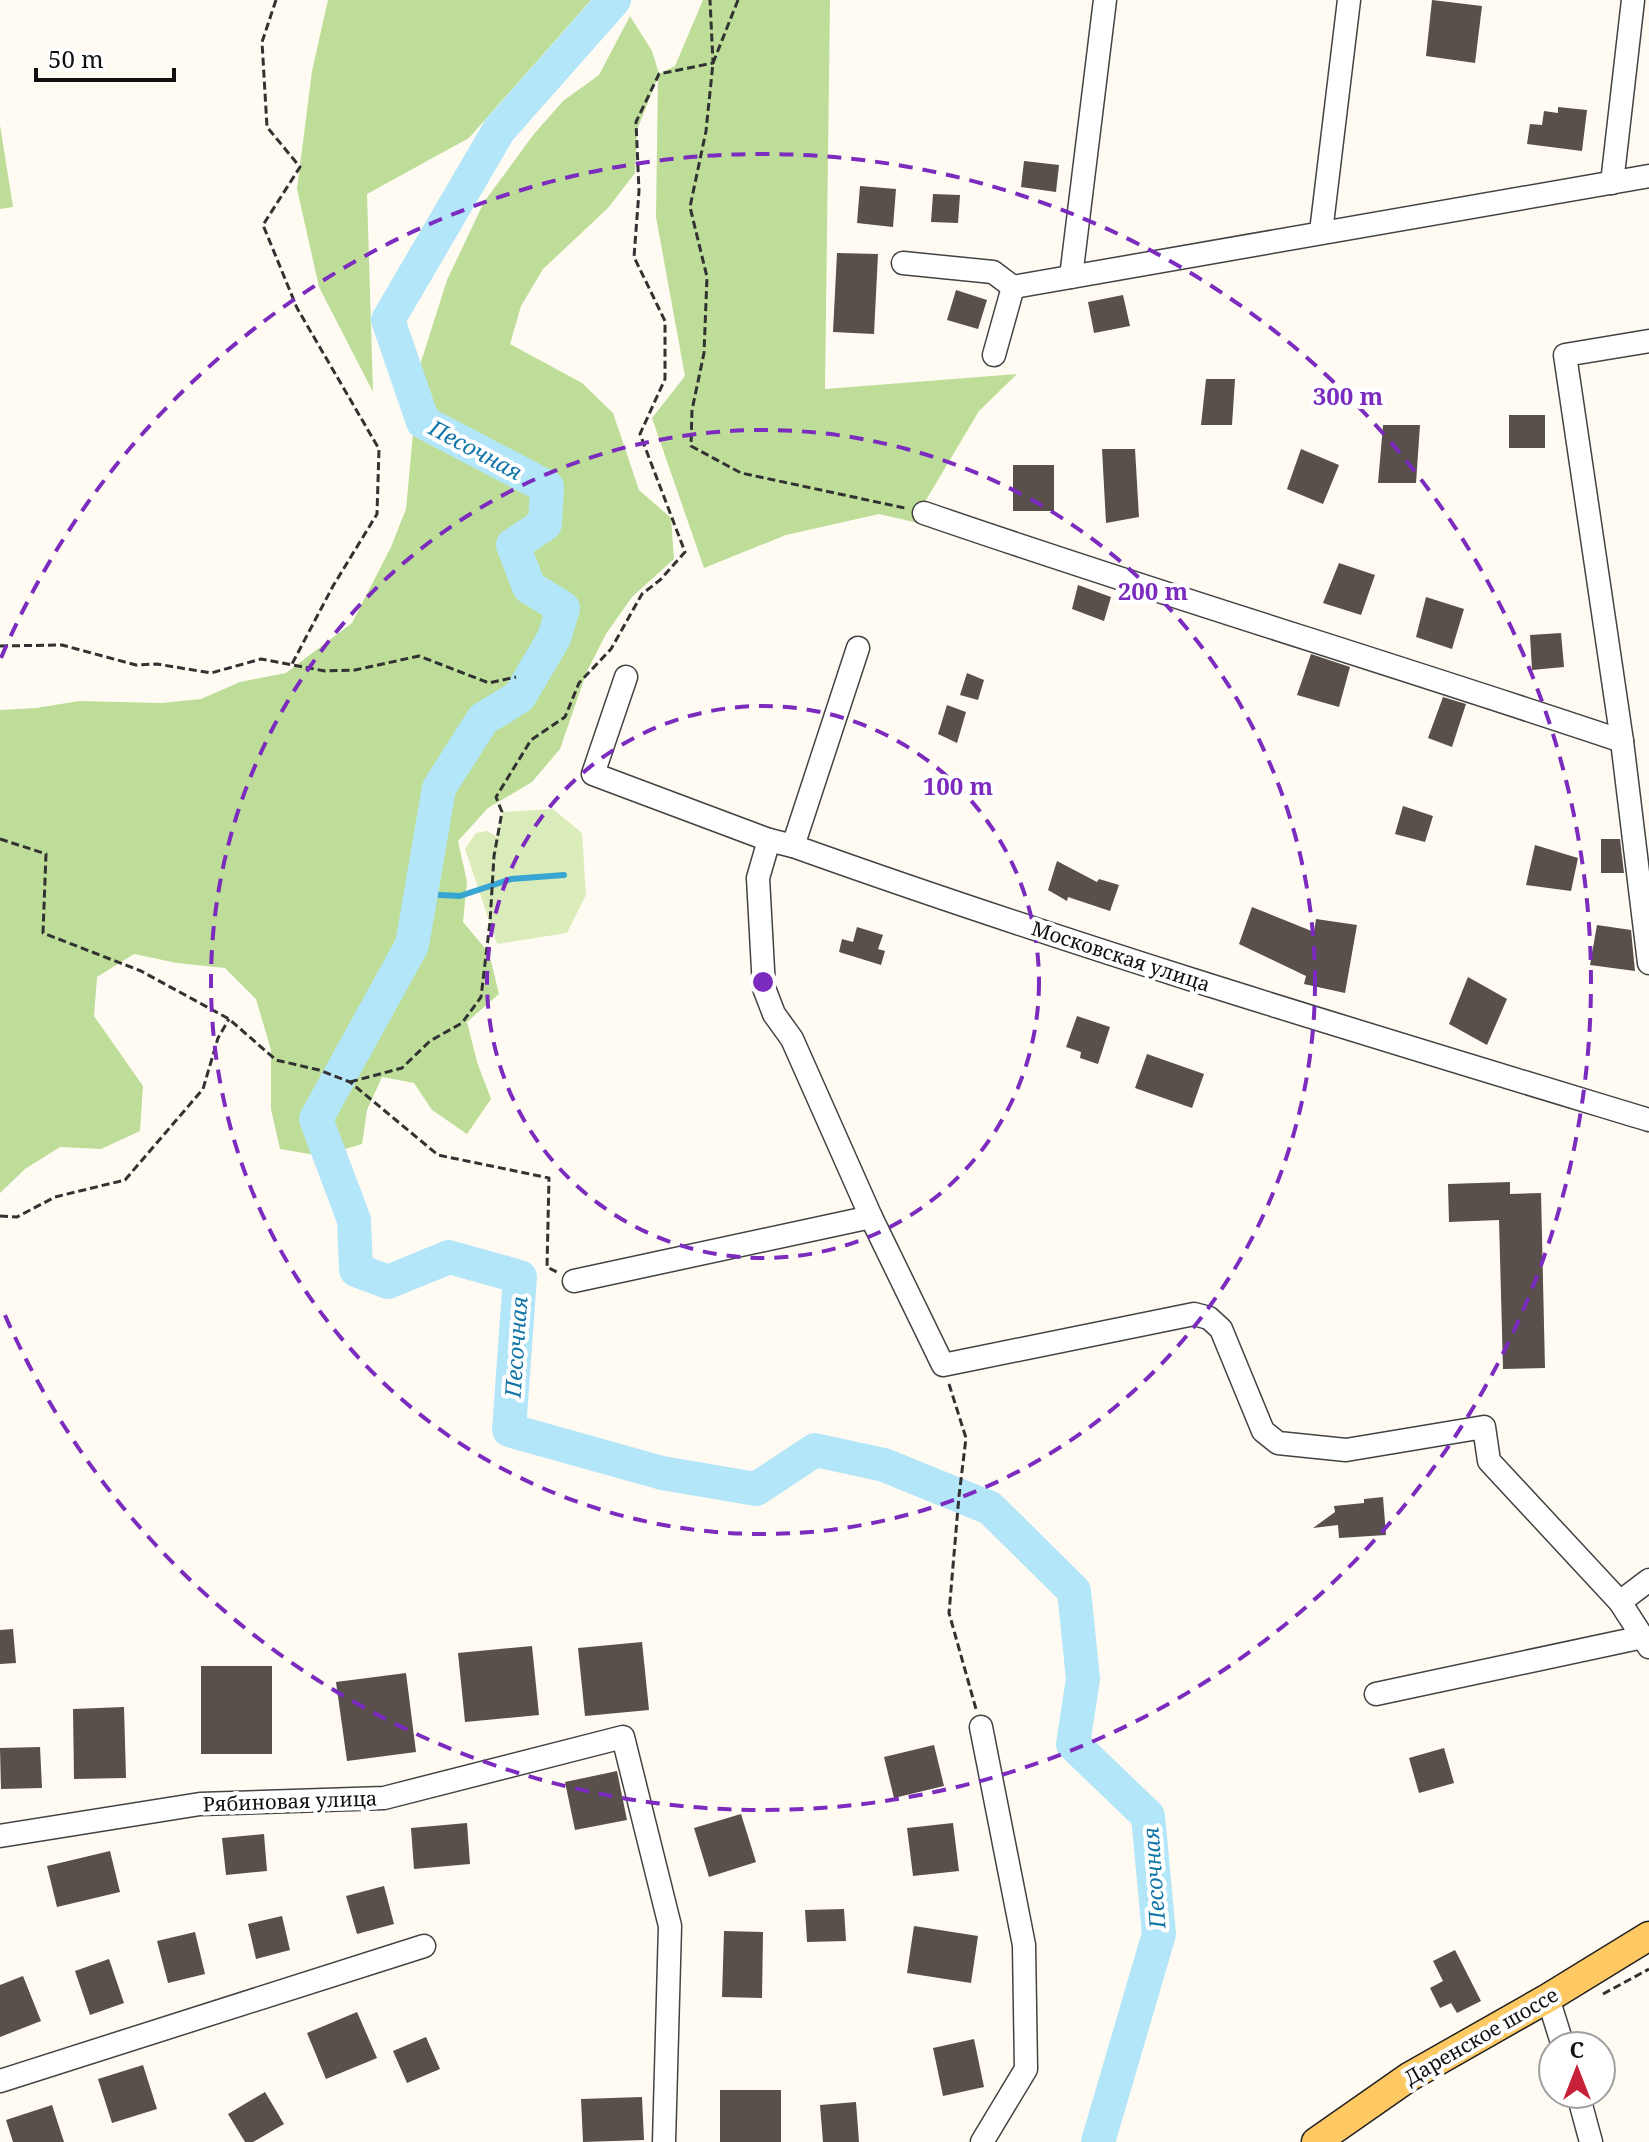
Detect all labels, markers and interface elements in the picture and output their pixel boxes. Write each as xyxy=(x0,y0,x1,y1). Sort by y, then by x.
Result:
scale bar xyxy=(36,32,174,82)
text: 50 m xyxy=(48,42,104,75)
text: 300 m xyxy=(1313,379,1384,412)
water label: Песочная xyxy=(423,411,528,486)
text: 200 m xyxy=(1118,574,1189,607)
text: 100 m xyxy=(923,769,994,802)
street label: Московская улица xyxy=(1028,914,1214,998)
centre of rings xyxy=(749,968,777,996)
water label: Песочная xyxy=(496,1295,534,1400)
street label: Рябиновая улица xyxy=(202,1784,378,1818)
water label: Песочная xyxy=(1134,1826,1172,1931)
street label: Даренское шоссе xyxy=(1399,1981,1563,2091)
north arrow xyxy=(1537,2030,1617,2110)
text: С xyxy=(1570,2034,1584,2064)

